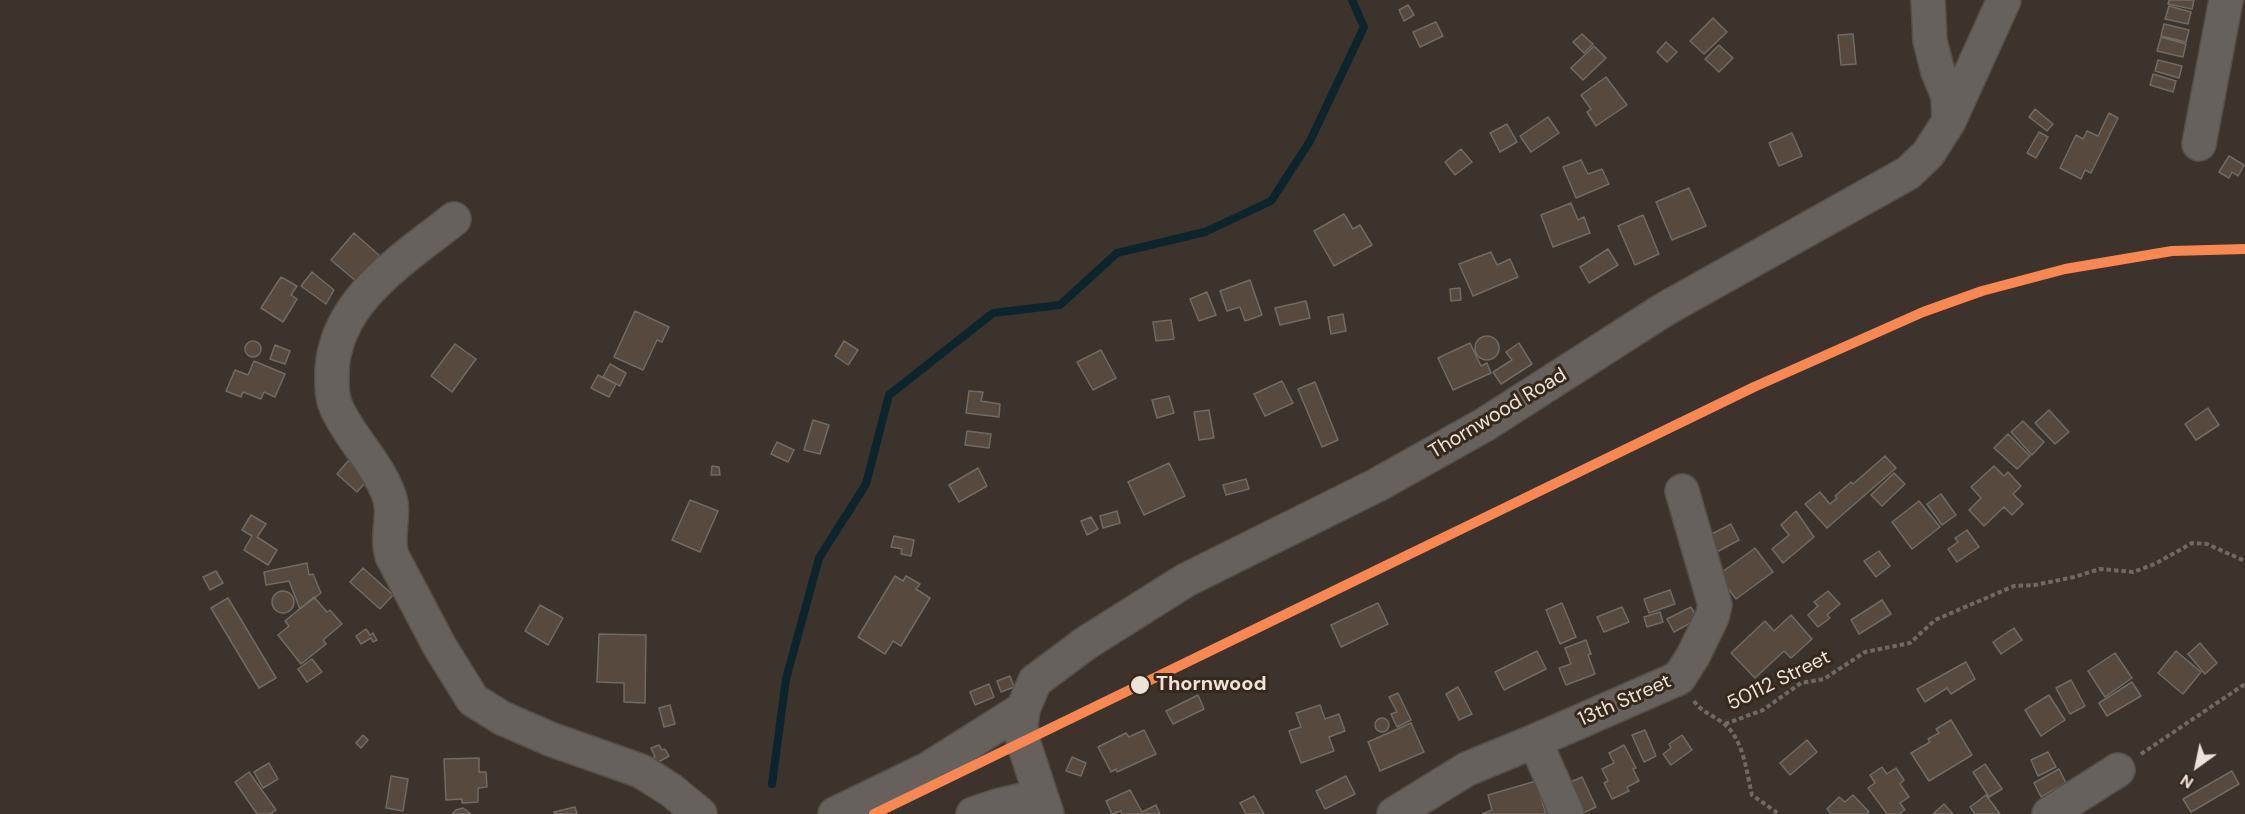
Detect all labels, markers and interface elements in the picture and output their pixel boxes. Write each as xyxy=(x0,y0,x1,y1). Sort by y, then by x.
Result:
street label: Thornwood Road xyxy=(1425,363,1571,465)
street label: 50112 Street xyxy=(1723,646,1835,716)
street label: 13th Street xyxy=(1575,670,1675,732)
place label: Thornwood xyxy=(1156,673,1267,697)
marker: Thornwood xyxy=(1129,674,1151,696)
north arrow xyxy=(2167,736,2227,796)
text: N xyxy=(2176,770,2198,794)

